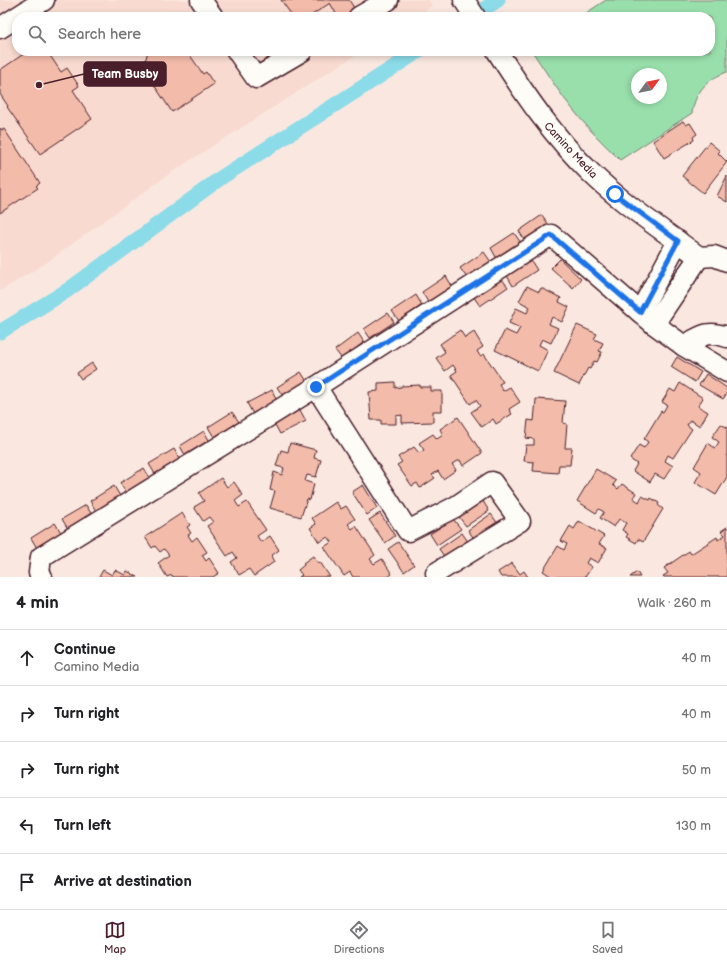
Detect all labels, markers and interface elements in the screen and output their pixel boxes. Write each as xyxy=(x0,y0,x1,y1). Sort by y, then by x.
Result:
search box xyxy=(12,12,715,56)
icon: search xyxy=(26,23,48,45)
text: Search here xyxy=(58,25,141,44)
callout: Team Busby xyxy=(84,62,166,86)
text: Team Busby xyxy=(92,67,159,82)
north arrow xyxy=(631,68,667,104)
street label: Camino Media xyxy=(541,119,600,181)
route start xyxy=(606,185,624,203)
route end xyxy=(307,378,325,396)
text: 4 min xyxy=(16,593,59,613)
text: Walk · 260 m xyxy=(637,595,711,611)
text: Continue xyxy=(54,640,116,659)
icon: ahead xyxy=(16,647,38,669)
text: 40 m xyxy=(681,650,711,666)
text: Camino Media xyxy=(54,659,139,675)
icon: right xyxy=(16,703,38,725)
text: Turn right xyxy=(54,704,119,723)
text: 40 m xyxy=(681,706,711,722)
icon: right xyxy=(16,759,38,781)
text: Turn right xyxy=(54,760,119,779)
text: 50 m xyxy=(682,762,711,778)
icon: left xyxy=(16,815,38,837)
text: Turn left xyxy=(54,816,111,835)
text: 130 m xyxy=(676,818,711,834)
icon: arrive xyxy=(16,871,38,893)
text: Arrive at destination xyxy=(54,872,192,891)
tab: Map xyxy=(104,919,126,956)
tab: Directions xyxy=(334,919,384,956)
tab: Saved xyxy=(592,919,623,956)

